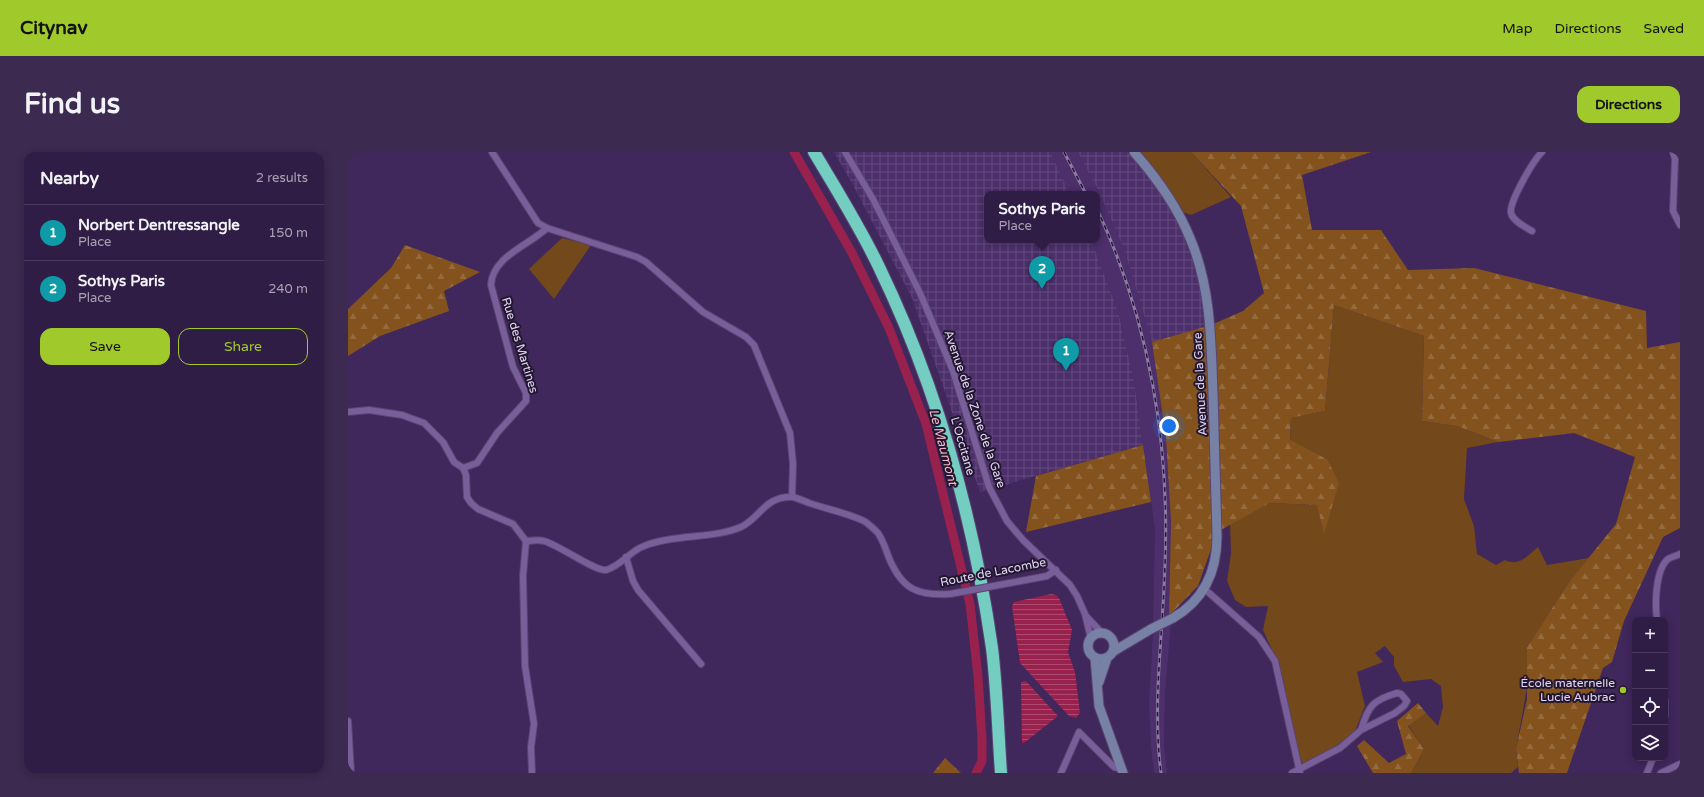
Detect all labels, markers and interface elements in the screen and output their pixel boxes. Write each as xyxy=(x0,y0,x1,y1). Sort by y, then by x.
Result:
text: Citynav xyxy=(20,17,87,39)
text: Map xyxy=(1502,20,1533,37)
text: Directions xyxy=(1555,20,1622,37)
text: Saved xyxy=(1644,20,1684,37)
button: Directions xyxy=(1577,86,1680,123)
text: Find us xyxy=(24,87,120,121)
text: Nearby xyxy=(40,168,99,189)
text: 2 results xyxy=(256,170,308,186)
popup xyxy=(984,191,1100,243)
text: Sothys Paris xyxy=(999,200,1086,218)
text: Norbert Dentressangle xyxy=(78,216,240,234)
text: Place xyxy=(999,218,1032,234)
text: 1 xyxy=(49,225,57,241)
text: 150 m xyxy=(268,225,308,241)
text: Place xyxy=(78,234,111,250)
pin: 2 xyxy=(1029,256,1055,289)
text: Sothys Paris xyxy=(78,272,165,290)
text: 2 xyxy=(49,281,57,297)
text: 240 m xyxy=(268,281,308,297)
text: Place xyxy=(78,290,111,306)
street label: Rue des Martines xyxy=(499,295,541,395)
button: Save xyxy=(40,328,170,365)
button: Share xyxy=(178,328,308,365)
street label: Avenue de la Zone de la Gare xyxy=(941,328,1009,490)
street label: Avenue de la Gare xyxy=(1190,332,1210,436)
pin: 1 xyxy=(1053,338,1079,371)
water label: Le Maumont xyxy=(925,407,961,489)
street label: L'Occitane xyxy=(948,415,978,477)
your location xyxy=(1159,416,1179,436)
street label: Route de Lacombe xyxy=(939,555,1047,589)
map controls xyxy=(1632,617,1668,761)
button: + xyxy=(1632,617,1668,653)
button: − xyxy=(1632,653,1668,689)
place label: École maternelle Lucie Aubrac xyxy=(1521,676,1615,704)
marker: École maternelle Lucie Aubrac xyxy=(1618,685,1628,695)
button: locate xyxy=(1632,689,1668,725)
button: layers xyxy=(1632,725,1668,761)

